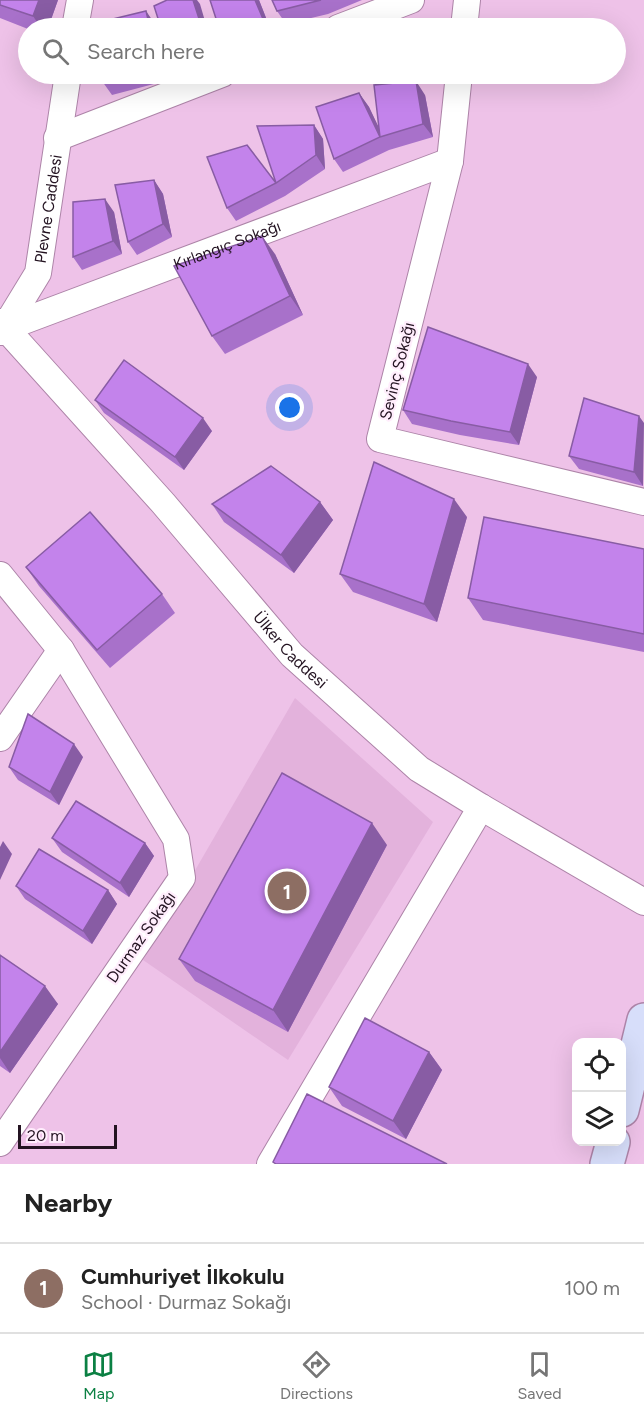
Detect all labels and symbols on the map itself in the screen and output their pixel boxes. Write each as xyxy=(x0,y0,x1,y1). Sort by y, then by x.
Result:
street label: Plevne Caddesi xyxy=(30,153,65,265)
street label: Kırlangıç Sokağı xyxy=(171,216,283,274)
street label: Sevinç Sokağı xyxy=(376,320,418,422)
your location xyxy=(275,393,304,422)
street label: Ülker Caddesi xyxy=(250,607,332,692)
pin: 1 xyxy=(268,868,306,914)
street label: Durmaz Sokağı xyxy=(103,888,179,986)
scale bar xyxy=(18,1122,117,1150)

